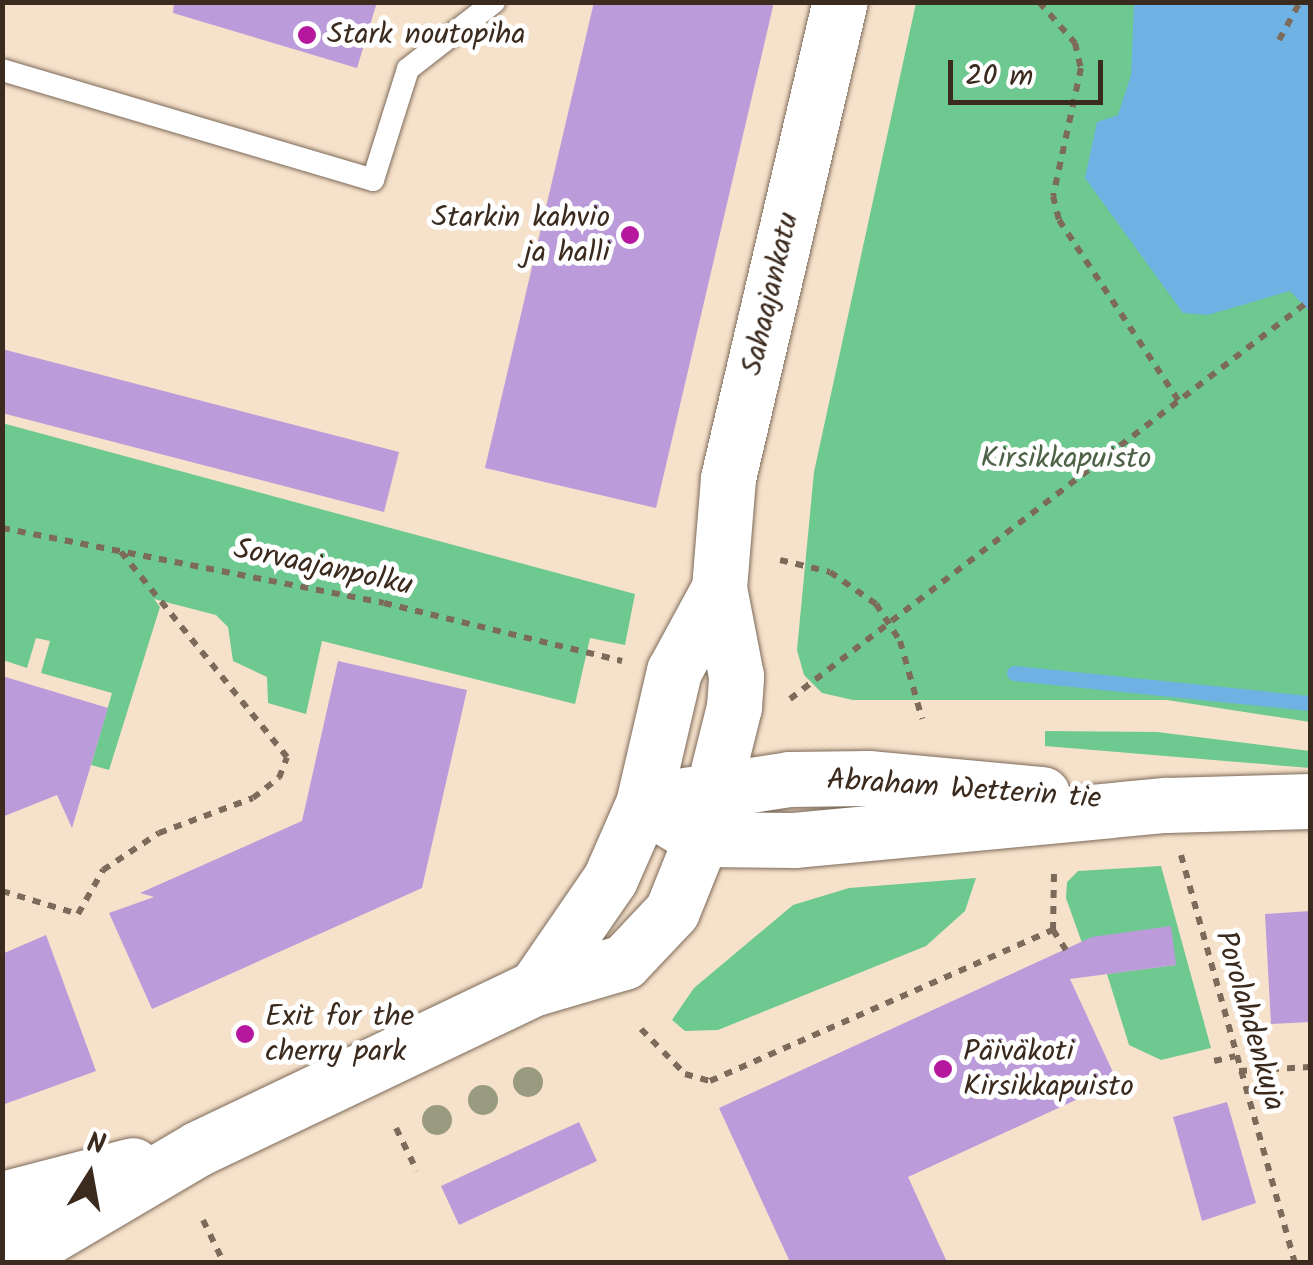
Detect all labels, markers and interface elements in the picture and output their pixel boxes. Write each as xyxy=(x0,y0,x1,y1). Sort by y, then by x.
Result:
place label: Stark noutopiha xyxy=(327,17,525,53)
marker: Stark noutopiha xyxy=(296,24,318,46)
scale bar xyxy=(953,40,1108,102)
text: 20 m xyxy=(965,53,1033,101)
place label: Starkin kahvio ja halli xyxy=(432,200,610,270)
street label: Sahaajankatu xyxy=(735,209,807,379)
marker: Starkin kahvio ja halli xyxy=(619,224,641,246)
park label: Kirsikkapuisto xyxy=(981,441,1151,477)
street label: Sorvaajanpolku xyxy=(230,532,416,604)
street label: Abraham Wetterin tie xyxy=(826,762,1102,818)
street label: Porolahdenkuja xyxy=(1206,927,1292,1115)
place label: Exit for the cherry park xyxy=(265,999,414,1070)
marker: Exit for the cherry park xyxy=(234,1023,256,1045)
place label: Päiväkoti Kirsikkapuisto xyxy=(963,1034,1134,1104)
marker: Päiväkoti Kirsikkapuisto xyxy=(932,1058,954,1080)
text: N xyxy=(83,1121,109,1169)
north arrow xyxy=(40,1125,140,1225)

